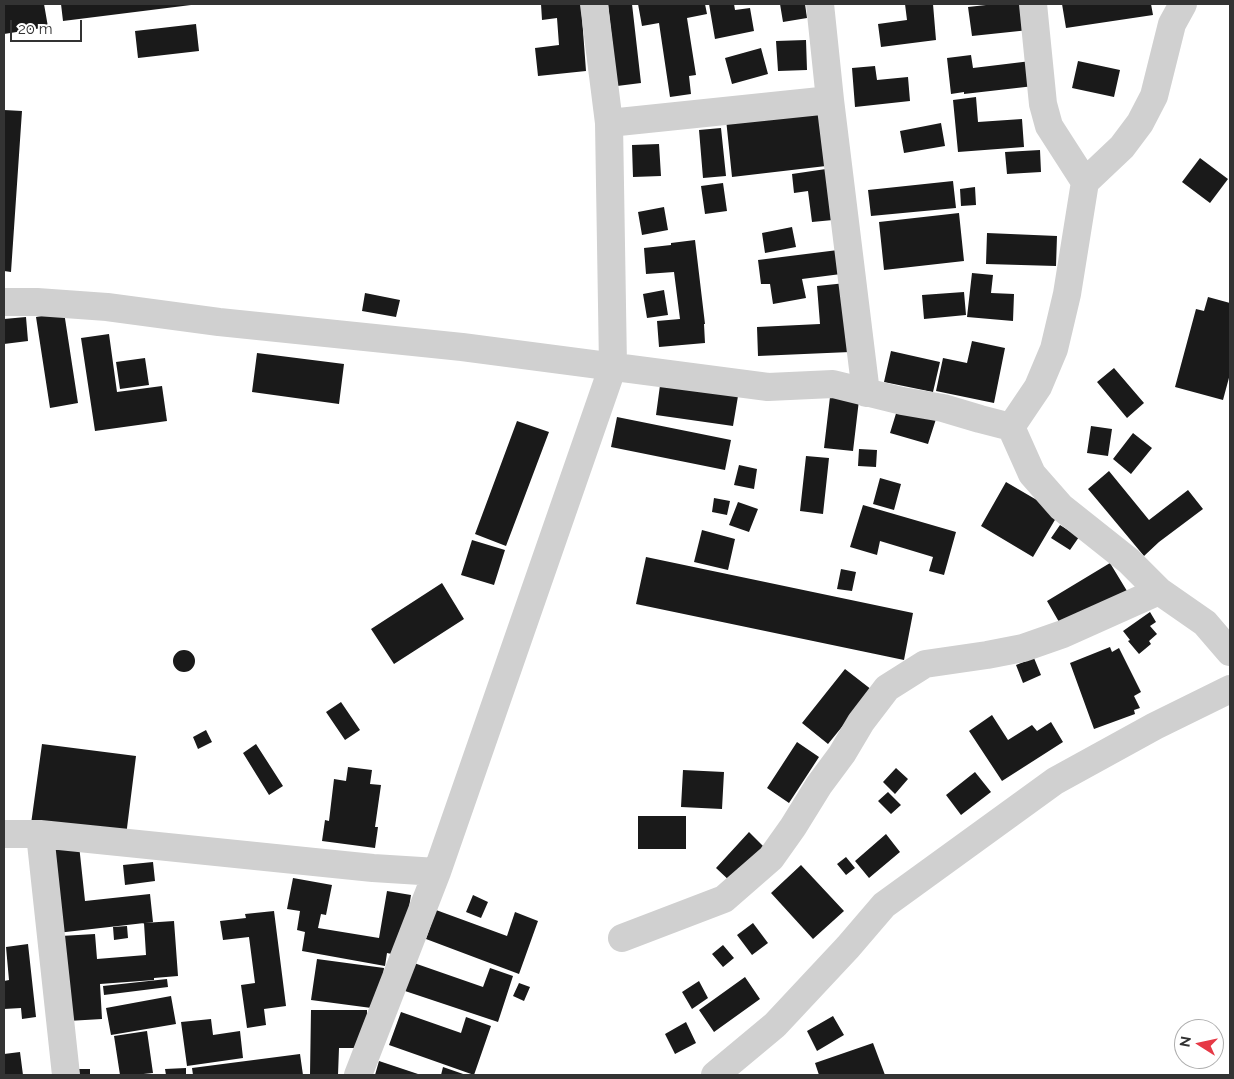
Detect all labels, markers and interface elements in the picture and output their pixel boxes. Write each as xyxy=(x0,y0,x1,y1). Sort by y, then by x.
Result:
scale bar xyxy=(12,10,85,42)
text: 20 m xyxy=(18,20,53,38)
north arrow xyxy=(1174,1019,1224,1069)
text: N xyxy=(1176,1035,1194,1048)

